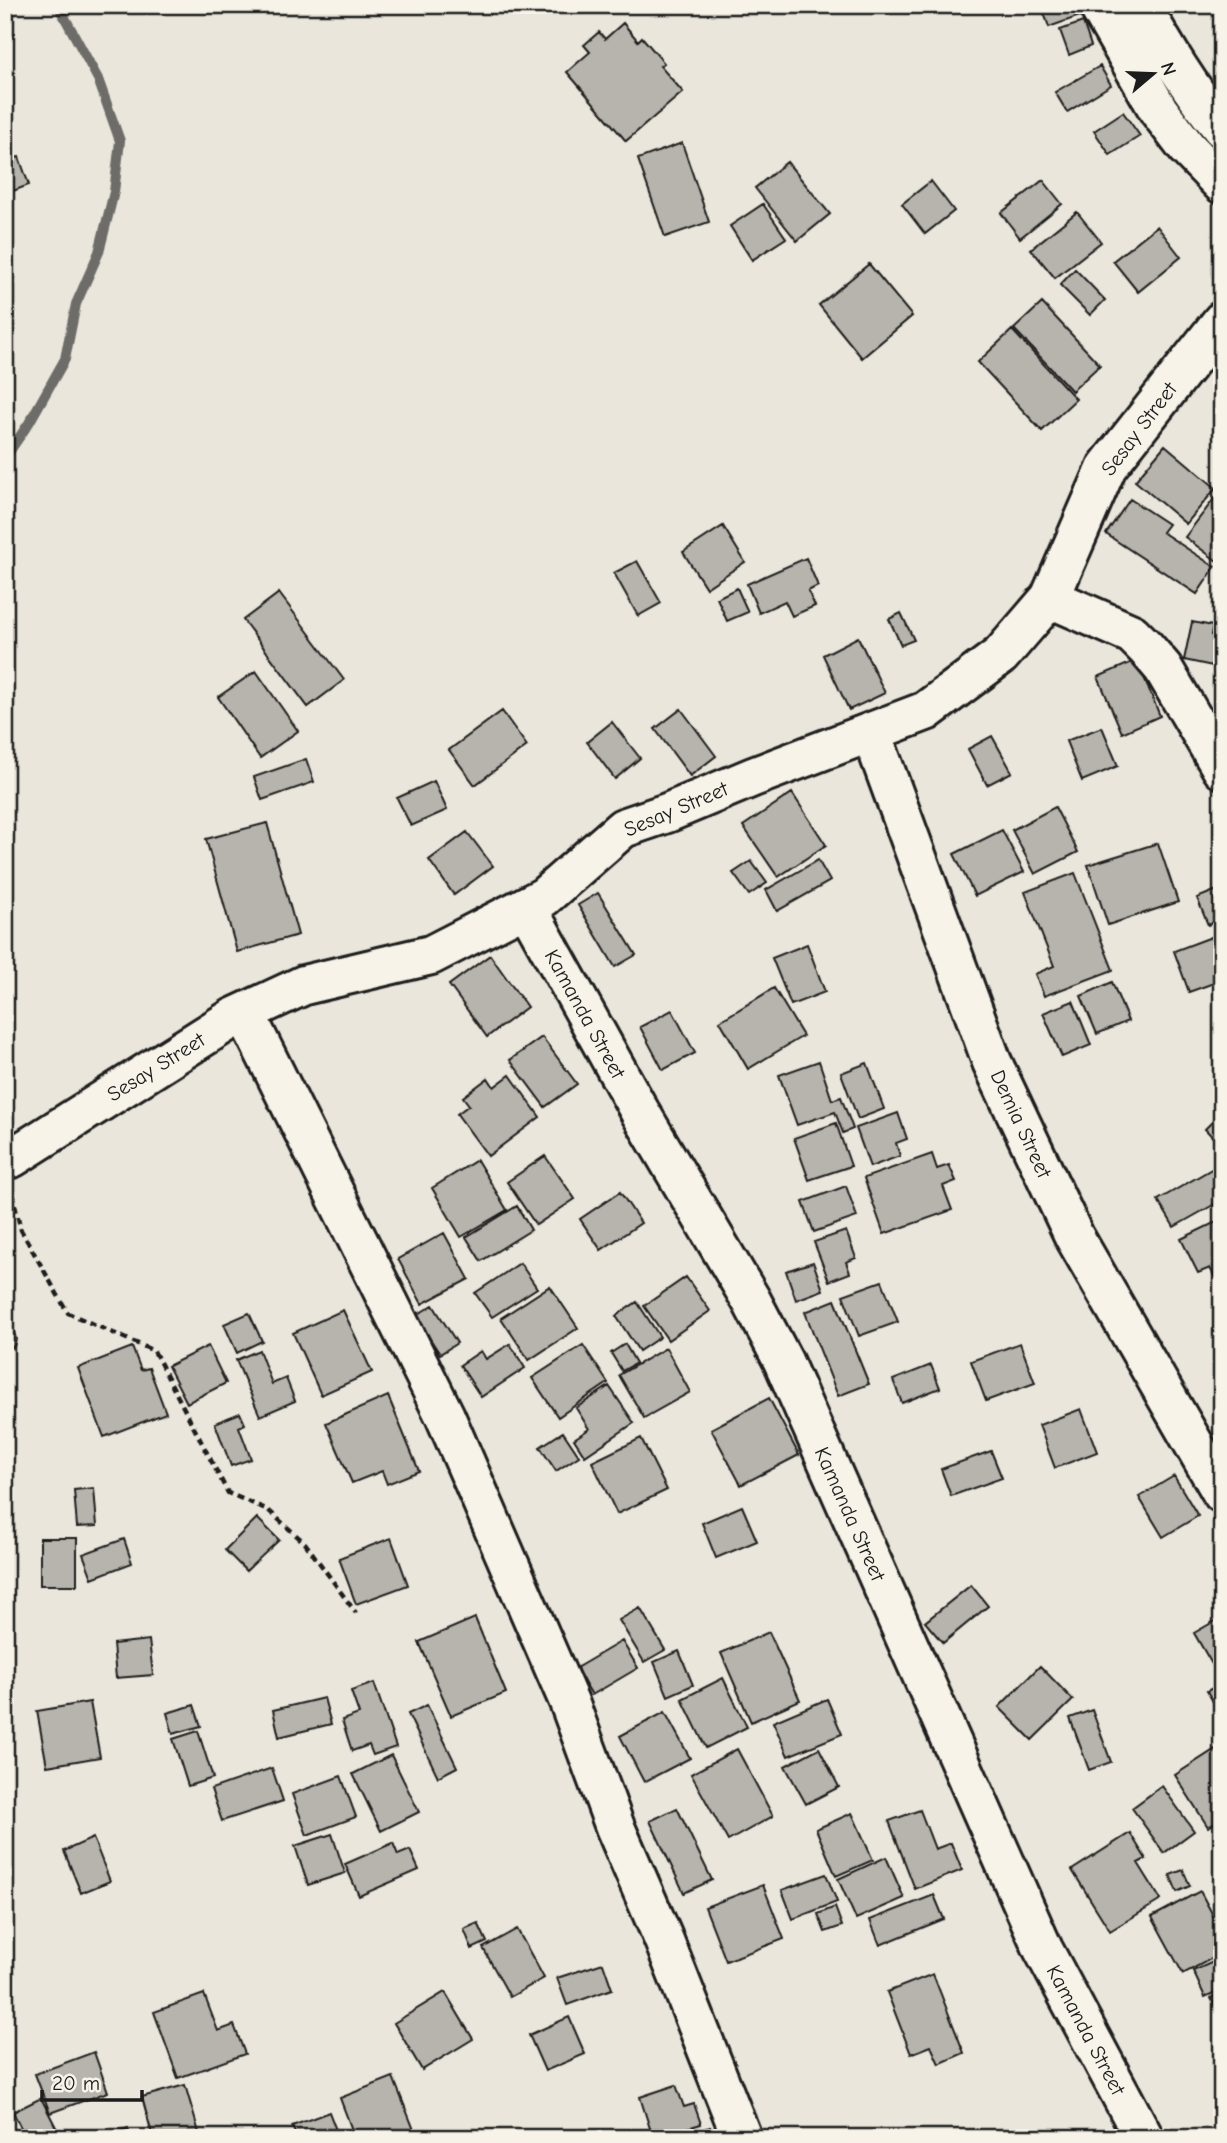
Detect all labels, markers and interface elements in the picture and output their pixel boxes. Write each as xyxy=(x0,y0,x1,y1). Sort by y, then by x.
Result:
north arrow xyxy=(1118,38,1188,108)
text: N xyxy=(1156,59,1181,78)
street label: Sesay Street xyxy=(1096,377,1182,480)
street label: Sesay Street xyxy=(620,776,733,842)
street label: Kamanda Street xyxy=(540,945,631,1084)
street label: Sesay Street xyxy=(103,1027,210,1106)
street label: Demia Street xyxy=(986,1066,1057,1183)
street label: Kamanda Street xyxy=(810,1443,891,1586)
street label: Kamanda Street xyxy=(1042,1961,1131,2100)
scale bar xyxy=(42,2059,142,2103)
text: 20 m xyxy=(52,2071,100,2095)

